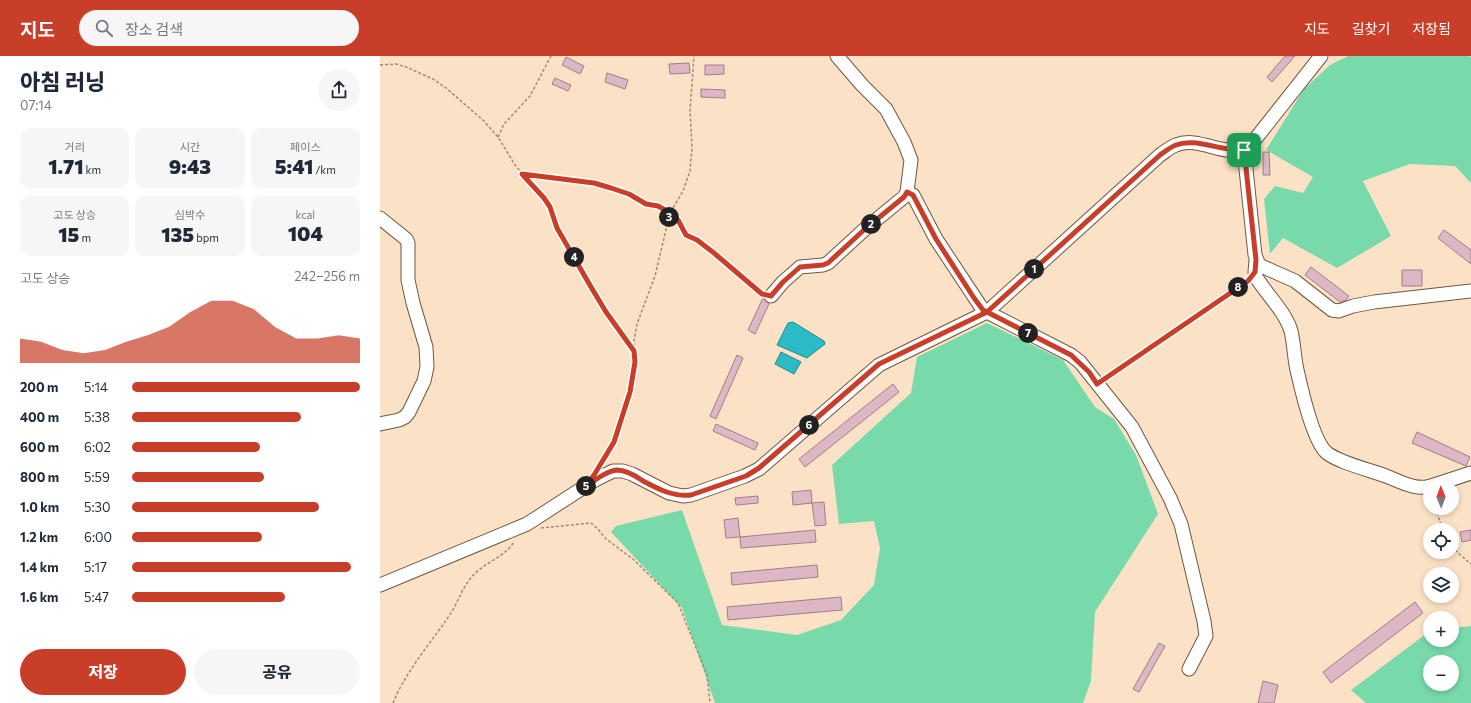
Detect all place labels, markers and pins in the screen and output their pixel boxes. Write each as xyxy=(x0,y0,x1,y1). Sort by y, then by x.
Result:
pin xyxy=(1227,133,1261,167)
pin: 3 xyxy=(659,207,679,227)
pin: 2 xyxy=(861,214,881,234)
pin: 4 xyxy=(564,247,584,267)
pin: 1 xyxy=(1024,259,1044,279)
pin: 8 xyxy=(1228,277,1248,297)
pin: 7 xyxy=(1018,323,1038,343)
pin: 6 xyxy=(799,415,819,435)
pin: 5 xyxy=(576,476,596,496)

